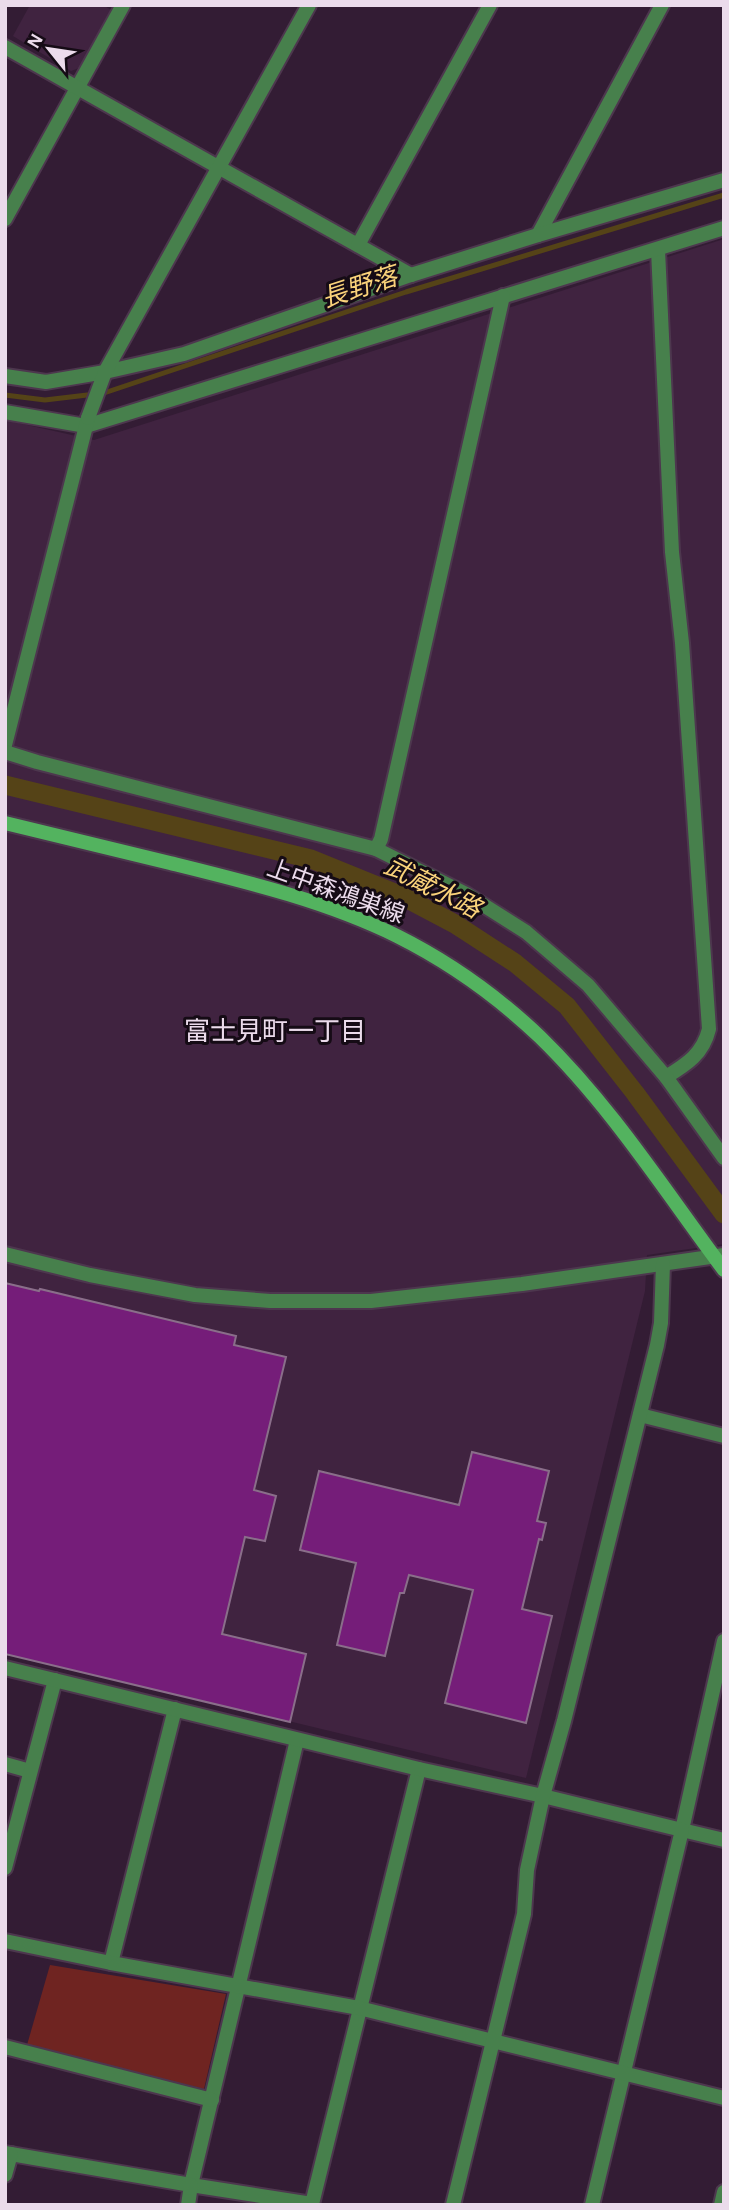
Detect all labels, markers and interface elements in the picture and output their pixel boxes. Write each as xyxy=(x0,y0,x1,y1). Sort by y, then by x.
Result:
north arrow xyxy=(14,14,84,84)
text: N xyxy=(24,31,47,52)
water label: 長野落 xyxy=(318,261,404,312)
water label: 武蔵水路 xyxy=(380,852,487,924)
street label: 上中森鴻巣線 xyxy=(264,854,408,928)
district label: 富士見町一丁目 xyxy=(184,1018,366,1045)

